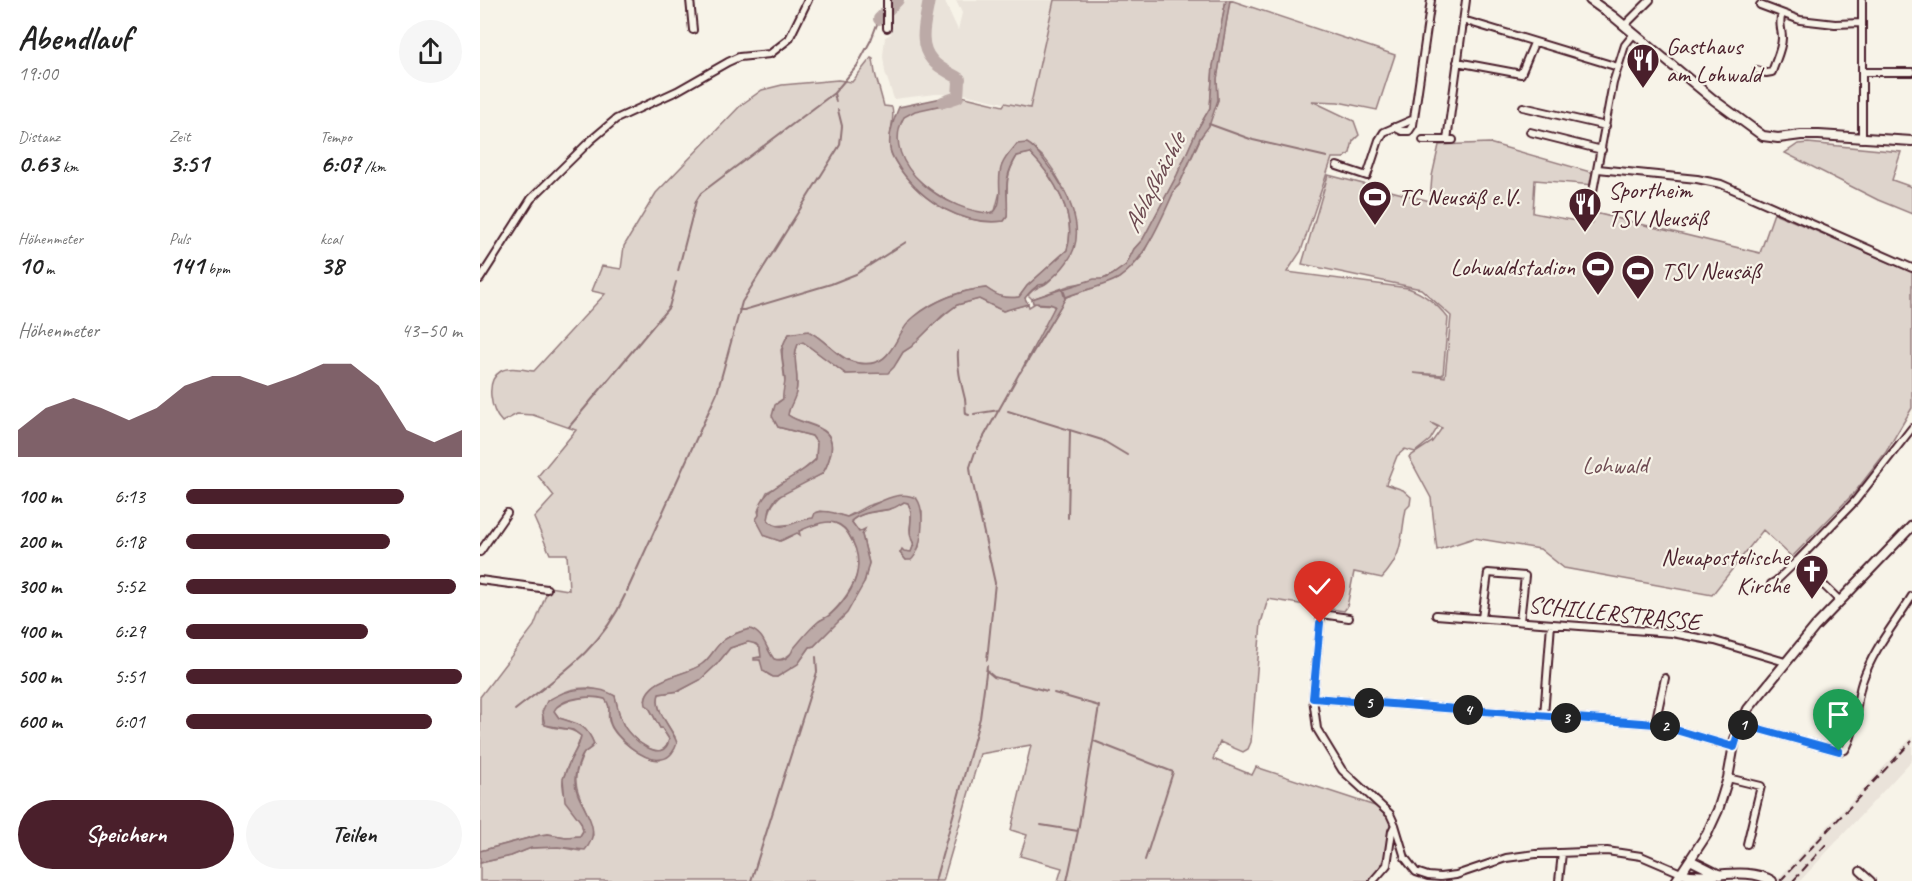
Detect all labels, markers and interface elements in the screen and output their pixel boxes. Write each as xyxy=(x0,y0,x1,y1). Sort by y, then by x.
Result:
text: Abendlauf xyxy=(18,17,130,59)
button: share xyxy=(399,20,462,83)
place label: Gasthaus am Lohwald xyxy=(1666,31,1765,89)
restaurant icon: Gasthaus am Lohwald xyxy=(1625,42,1661,89)
text: 19:00 xyxy=(18,61,58,86)
water label: Ablaßbächle xyxy=(1115,124,1195,238)
text: Distanz xyxy=(18,127,60,147)
text: Zeit xyxy=(169,127,190,147)
text: Tempo xyxy=(320,127,352,147)
text: 0.63 xyxy=(18,147,59,180)
text: 3:51 xyxy=(169,147,209,180)
text: 6:07 xyxy=(320,147,361,180)
text: km xyxy=(59,157,78,177)
text: /km xyxy=(361,157,386,177)
place label: Sportheim TSV Neusäß xyxy=(1608,175,1710,233)
sports icon: TC Neusäß e.V. xyxy=(1357,179,1393,226)
place label: TC Neusäß e.V. xyxy=(1398,182,1520,212)
restaurant icon: Sportheim TSV Neusäß xyxy=(1567,186,1603,233)
text: Höhenmeter xyxy=(18,229,83,249)
text: Puls xyxy=(169,229,190,249)
text: kcal xyxy=(320,229,341,249)
text: 10 xyxy=(18,249,41,282)
text: 141 xyxy=(169,249,204,282)
text: 38 xyxy=(320,249,343,282)
sports icon: Lohwaldstadion xyxy=(1580,249,1616,296)
place label: Lohwaldstadion xyxy=(1450,252,1575,282)
sports icon: TSV Neusäß xyxy=(1620,253,1656,300)
place label: TSV Neusäß xyxy=(1661,256,1763,286)
text: m xyxy=(41,259,54,279)
text: bpm xyxy=(204,259,230,279)
text: Höhenmeter xyxy=(18,318,99,343)
text: 43–50 m xyxy=(401,318,462,343)
park label: Lohwald xyxy=(1582,450,1651,480)
text: 100 m xyxy=(18,484,61,509)
text: 6:13 xyxy=(114,484,145,509)
text: 200 m xyxy=(18,529,61,554)
text: 6:18 xyxy=(114,529,145,554)
place label: Neuapostolische Kirche xyxy=(1661,542,1791,600)
church icon: Neuapostolische Kirche xyxy=(1794,553,1830,600)
pin xyxy=(1294,561,1345,623)
icon: check xyxy=(1303,570,1336,603)
text: 300 m xyxy=(18,574,61,599)
text: 5:52 xyxy=(114,574,145,599)
street label: SCHILLERSTRASSE xyxy=(1527,589,1704,637)
text: 400 m xyxy=(18,619,61,644)
text: 6:29 xyxy=(114,619,145,644)
text: 500 m xyxy=(18,664,61,689)
text: 5:51 xyxy=(114,664,145,689)
pin: 5 xyxy=(1354,688,1384,718)
pin xyxy=(1813,689,1864,751)
text: 5 xyxy=(1366,693,1372,713)
pin: 4 xyxy=(1453,695,1483,725)
icon: arrive xyxy=(1822,698,1855,731)
text: 4 xyxy=(1464,700,1472,720)
pin: 3 xyxy=(1551,703,1581,733)
text: 3 xyxy=(1562,708,1570,728)
text: 600 m xyxy=(18,709,62,734)
text: 6:01 xyxy=(114,709,145,734)
pin: 1 xyxy=(1728,710,1758,740)
pin: 2 xyxy=(1650,711,1680,741)
text: 1 xyxy=(1739,715,1747,735)
text: 2 xyxy=(1661,716,1669,736)
button: Speichern xyxy=(18,800,234,869)
button: Teilen xyxy=(246,800,462,869)

